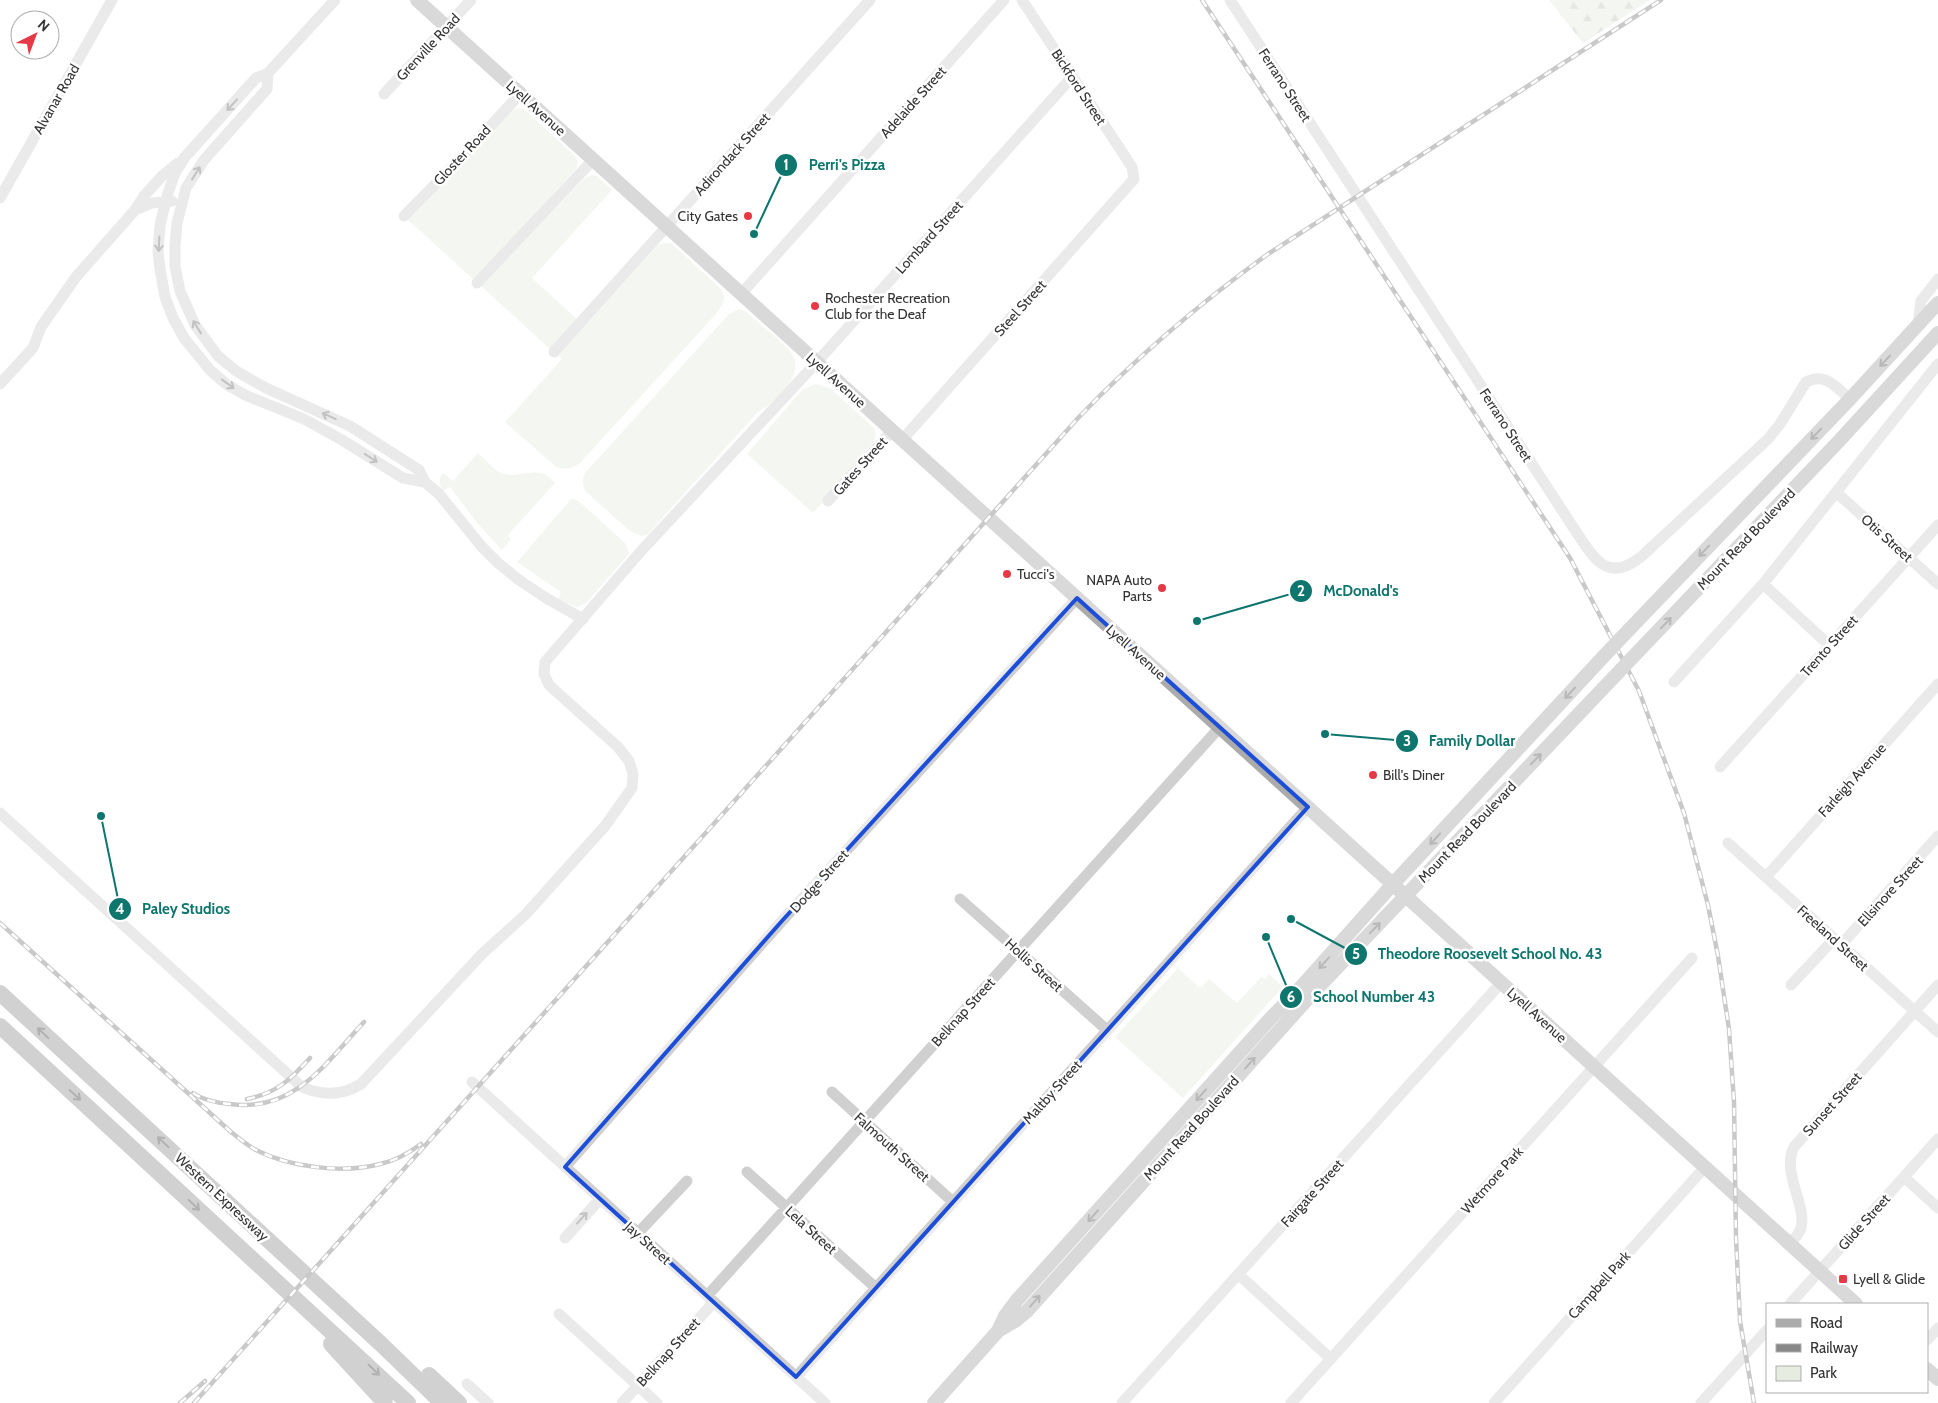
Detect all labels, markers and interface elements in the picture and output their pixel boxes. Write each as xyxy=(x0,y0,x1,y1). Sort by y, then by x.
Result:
north arrow xyxy=(10,10,60,60)
street label: Grenville Road xyxy=(392,10,464,84)
text: N xyxy=(34,15,53,35)
street label: Ferrano Street xyxy=(1255,45,1316,125)
street label: Bickford Street xyxy=(1048,46,1110,129)
street label: Alvanar Road xyxy=(29,61,83,137)
street label: Adelaide Street xyxy=(876,62,950,142)
street label: Lyell Avenue xyxy=(502,76,570,140)
one-way arrow xyxy=(227,98,238,111)
street label: Adirondack Street xyxy=(690,109,774,199)
street label: Gloster Road xyxy=(430,121,494,189)
callout: Perri's Pizza xyxy=(773,150,895,180)
text: 1 xyxy=(783,156,789,174)
text: Perri's Pizza xyxy=(809,156,886,174)
one-way arrow xyxy=(191,166,201,180)
street label: Lombard Street xyxy=(891,196,967,277)
place label: City Gates xyxy=(677,207,738,225)
marker: City Gates xyxy=(742,210,754,222)
one-way arrow xyxy=(154,236,163,252)
street label: Steel Street xyxy=(990,276,1050,340)
place label: Rochester Recreation Club for the Deaf xyxy=(825,289,950,323)
marker: Rochester Recreation Club for the Deaf xyxy=(809,300,821,312)
one-way arrow xyxy=(191,320,201,334)
street label: Lyell Avenue xyxy=(802,348,870,412)
one-way arrow xyxy=(1879,355,1891,368)
one-way arrow xyxy=(220,379,234,389)
street label: Ferrano Street xyxy=(1476,385,1537,465)
one-way arrow xyxy=(322,410,337,420)
one-way arrow xyxy=(1810,428,1822,440)
street label: Gates Street xyxy=(829,433,891,499)
one-way arrow xyxy=(364,453,378,463)
street label: Mount Read Boulevard xyxy=(1693,485,1799,593)
street label: Otis Street xyxy=(1857,510,1917,566)
one-way arrow xyxy=(1698,545,1710,558)
place label: Tucci's xyxy=(1017,565,1055,583)
marker: Tucci's xyxy=(1001,568,1013,580)
place label: NAPA Auto Parts xyxy=(1086,571,1152,605)
callout: McDonald's xyxy=(1288,576,1408,606)
marker: NAPA Auto Parts xyxy=(1156,582,1168,594)
text: 2 xyxy=(1297,582,1305,600)
text: McDonald's xyxy=(1323,582,1399,600)
street label: Trento Street xyxy=(1797,611,1862,681)
one-way arrow xyxy=(1660,616,1672,629)
street label: Lyell Avenue xyxy=(1102,620,1170,684)
one-way arrow xyxy=(1564,686,1576,699)
callout: Family Dollar xyxy=(1394,726,1526,756)
text: 3 xyxy=(1403,732,1411,750)
text: Family Dollar xyxy=(1429,732,1515,750)
street label: Farleigh Avenue xyxy=(1814,739,1890,821)
one-way arrow xyxy=(1530,753,1542,766)
place label: Bill's Diner xyxy=(1383,766,1445,784)
marker: Bill's Diner xyxy=(1367,769,1379,781)
street label: Mount Read Boulevard xyxy=(1414,778,1520,886)
one-way arrow xyxy=(1429,832,1441,845)
street label: Dodge Street xyxy=(786,845,852,916)
street label: Ellsinore Street xyxy=(1853,852,1927,930)
callout: Paley Studios xyxy=(107,894,240,924)
text: 4 xyxy=(115,900,125,918)
text: Paley Studios xyxy=(142,900,230,918)
street label: Freeland Street xyxy=(1794,901,1873,975)
one-way arrow xyxy=(1369,922,1381,934)
street label: Hollis Street xyxy=(1001,934,1067,996)
callout: Theodore Roosevelt School No. 43 xyxy=(1343,939,1613,969)
text: 5 xyxy=(1352,945,1360,963)
text: Theodore Roosevelt School No. 43 xyxy=(1378,945,1602,963)
one-way arrow xyxy=(1318,956,1329,969)
street label: Belknap Street xyxy=(927,974,999,1050)
callout: School Number 43 xyxy=(1278,982,1445,1012)
street label: Lyell Avenue xyxy=(1503,983,1571,1047)
text: 6 xyxy=(1287,988,1295,1006)
text: School Number 43 xyxy=(1313,988,1435,1006)
one-way arrow xyxy=(37,1027,50,1039)
street label: Maltby Street xyxy=(1019,1056,1086,1128)
one-way arrow xyxy=(1244,1057,1255,1070)
street label: Sunset Street xyxy=(1799,1068,1866,1140)
street label: Mount Read Boulevard xyxy=(1139,1072,1243,1184)
one-way arrow xyxy=(68,1089,81,1100)
one-way arrow xyxy=(1195,1089,1207,1102)
street label: Falmouth Street xyxy=(851,1108,934,1186)
one-way arrow xyxy=(156,1137,169,1148)
street label: Wetmore Park xyxy=(1457,1142,1527,1217)
street label: Western Expressway xyxy=(171,1149,273,1245)
street label: Fairgate Street xyxy=(1277,1155,1347,1231)
street label: Glide Street xyxy=(1834,1190,1894,1254)
one-way arrow xyxy=(188,1199,201,1210)
street label: Lela Street xyxy=(781,1202,841,1258)
one-way arrow xyxy=(1087,1209,1098,1222)
one-way arrow xyxy=(576,1212,588,1225)
street label: Jay Street xyxy=(620,1217,675,1269)
street label: Campbell Park xyxy=(1564,1247,1635,1323)
place label: Lyell & Glide xyxy=(1853,1270,1925,1288)
marker: Lyell & Glide xyxy=(1837,1273,1849,1285)
one-way arrow xyxy=(1030,1294,1041,1307)
legend xyxy=(1766,1303,1928,1393)
street label: Belknap Street xyxy=(632,1314,704,1390)
text: Road xyxy=(1810,1314,1843,1332)
text: Railway xyxy=(1810,1339,1859,1357)
one-way arrow xyxy=(368,1364,380,1376)
text: Park xyxy=(1810,1364,1837,1382)

